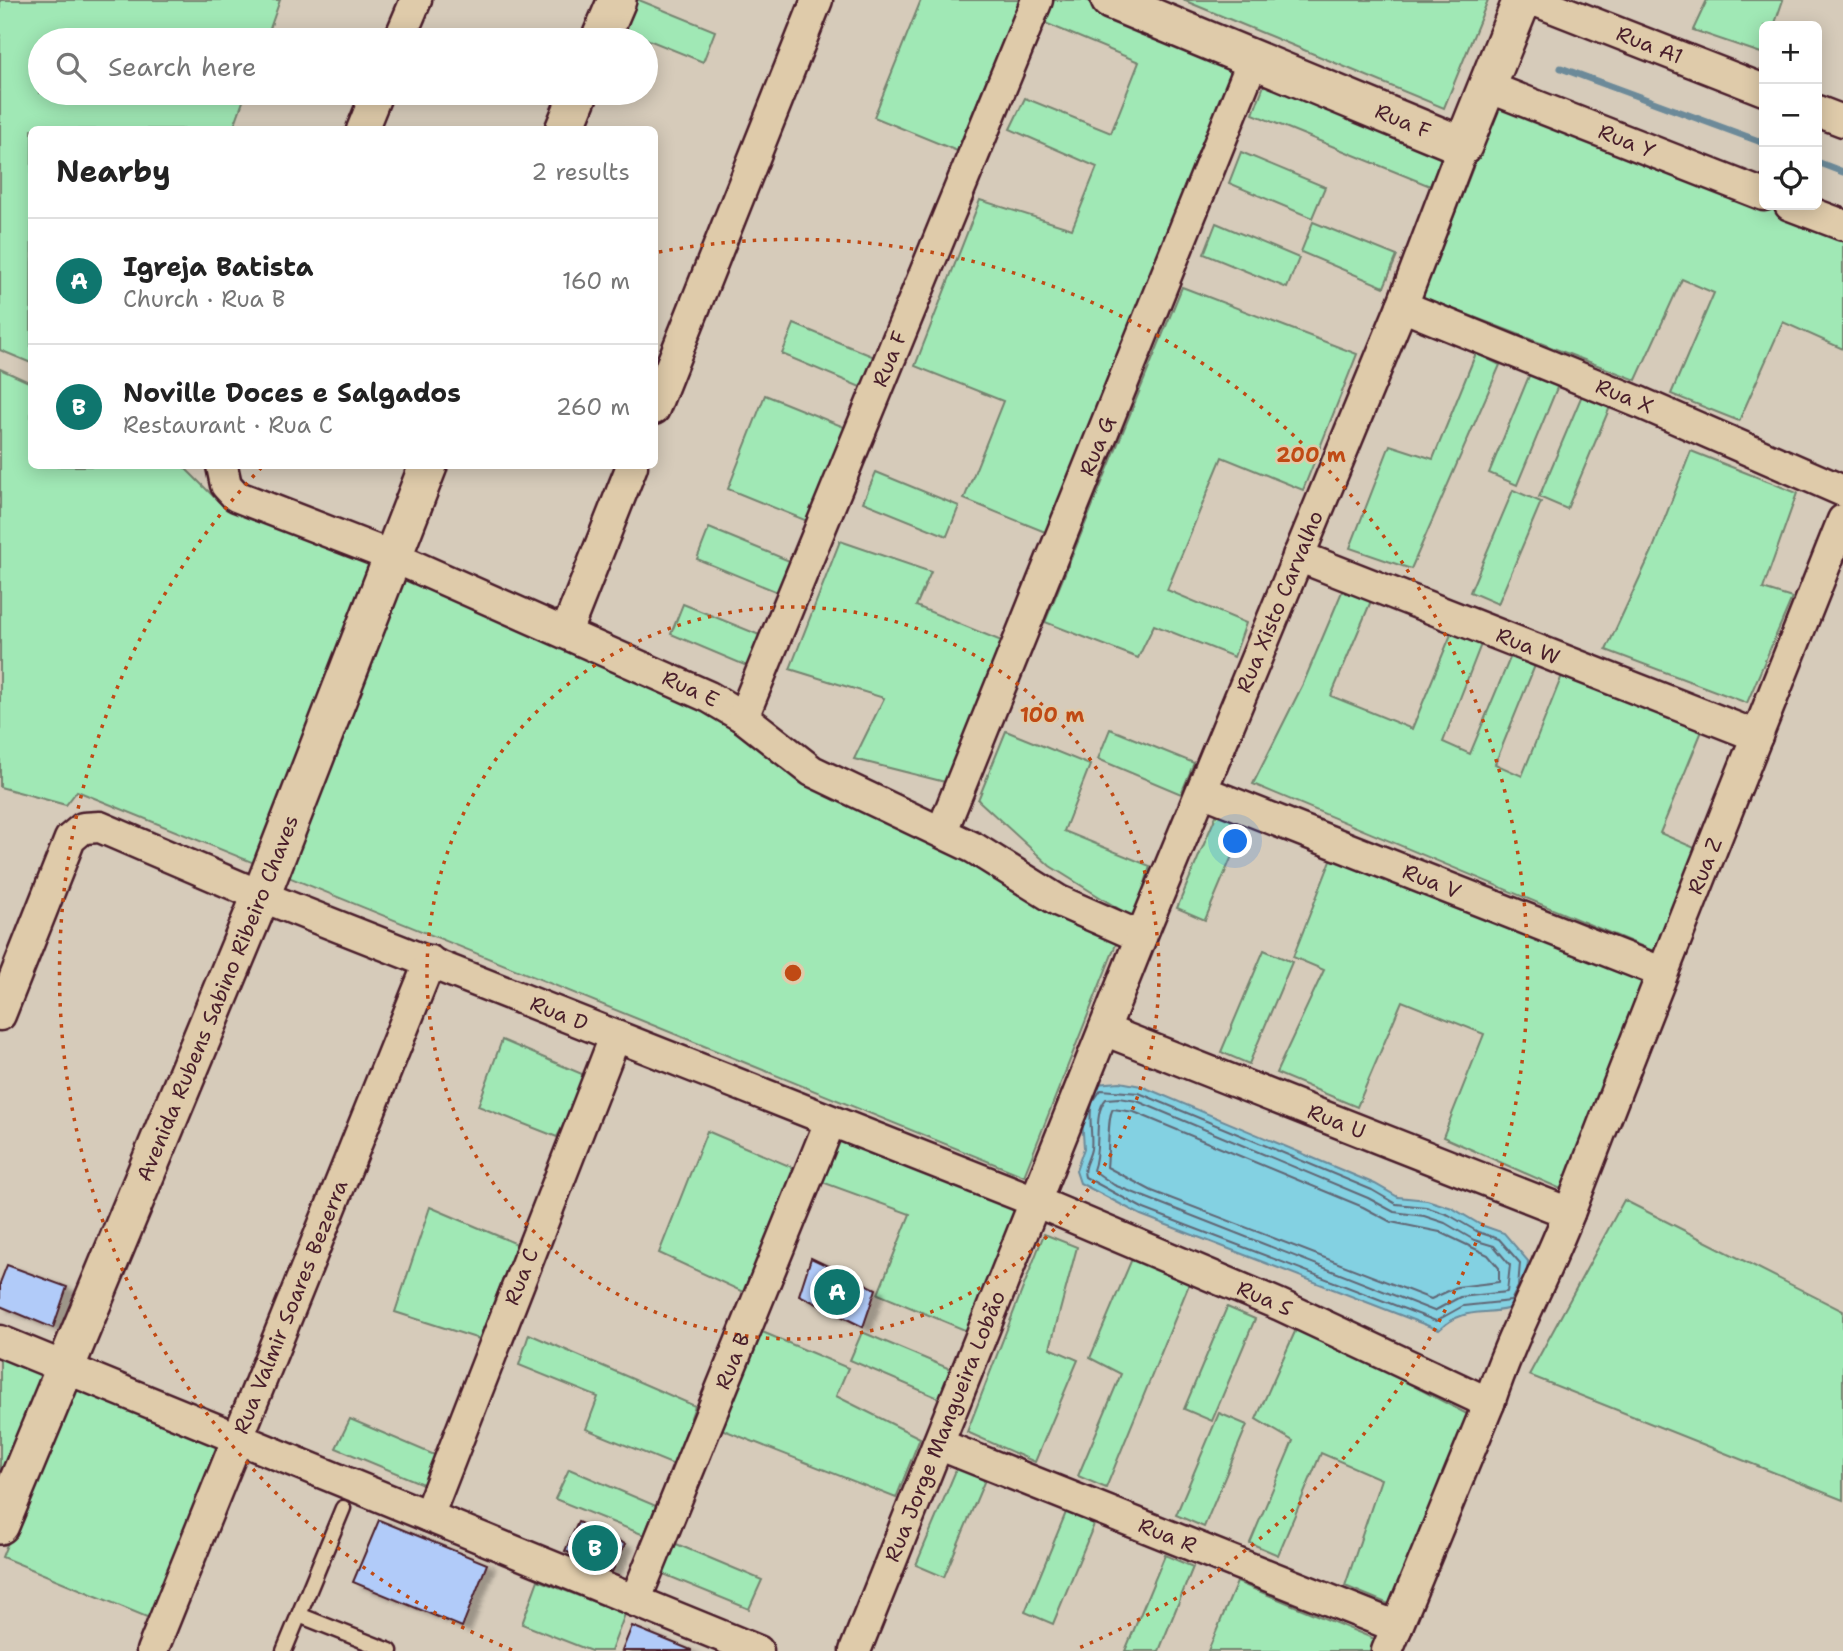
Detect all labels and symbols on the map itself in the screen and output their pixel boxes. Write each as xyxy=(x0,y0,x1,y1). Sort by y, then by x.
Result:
street label: Rua A1 xyxy=(1612,20,1687,71)
street label: Rua F xyxy=(1371,97,1435,145)
street label: Rua Y xyxy=(1594,118,1660,165)
street label: Rua F xyxy=(866,327,914,391)
street label: Rua X xyxy=(1591,372,1658,421)
street label: Rua G xyxy=(1073,412,1122,480)
text: 200 m xyxy=(1276,441,1346,469)
street label: Rua Xisto Carvalho xyxy=(1230,506,1330,697)
street label: Rua W xyxy=(1492,621,1564,671)
street label: Rua E xyxy=(658,664,724,714)
text: 100 m xyxy=(1020,701,1084,729)
street label: Avenida Rubens Sabino Ribeiro Chaves xyxy=(130,811,305,1186)
your location xyxy=(1218,824,1252,858)
street label: Rua Z xyxy=(1681,833,1729,899)
street label: Rua V xyxy=(1399,858,1465,906)
centre of rings xyxy=(781,961,805,985)
street label: Rua D xyxy=(526,989,592,1038)
street label: Rua U xyxy=(1303,1097,1370,1146)
street label: Rua Valmir Soares Bezerra xyxy=(227,1176,354,1438)
street label: Rua C xyxy=(498,1244,545,1309)
pin: A xyxy=(814,1266,860,1318)
street label: Rua S xyxy=(1233,1274,1297,1323)
street label: Rua Jorge Mangueira Lobão xyxy=(878,1287,1012,1566)
street label: Rua B xyxy=(709,1329,757,1394)
street label: Rua R xyxy=(1134,1511,1201,1560)
pin: B xyxy=(572,1522,618,1574)

